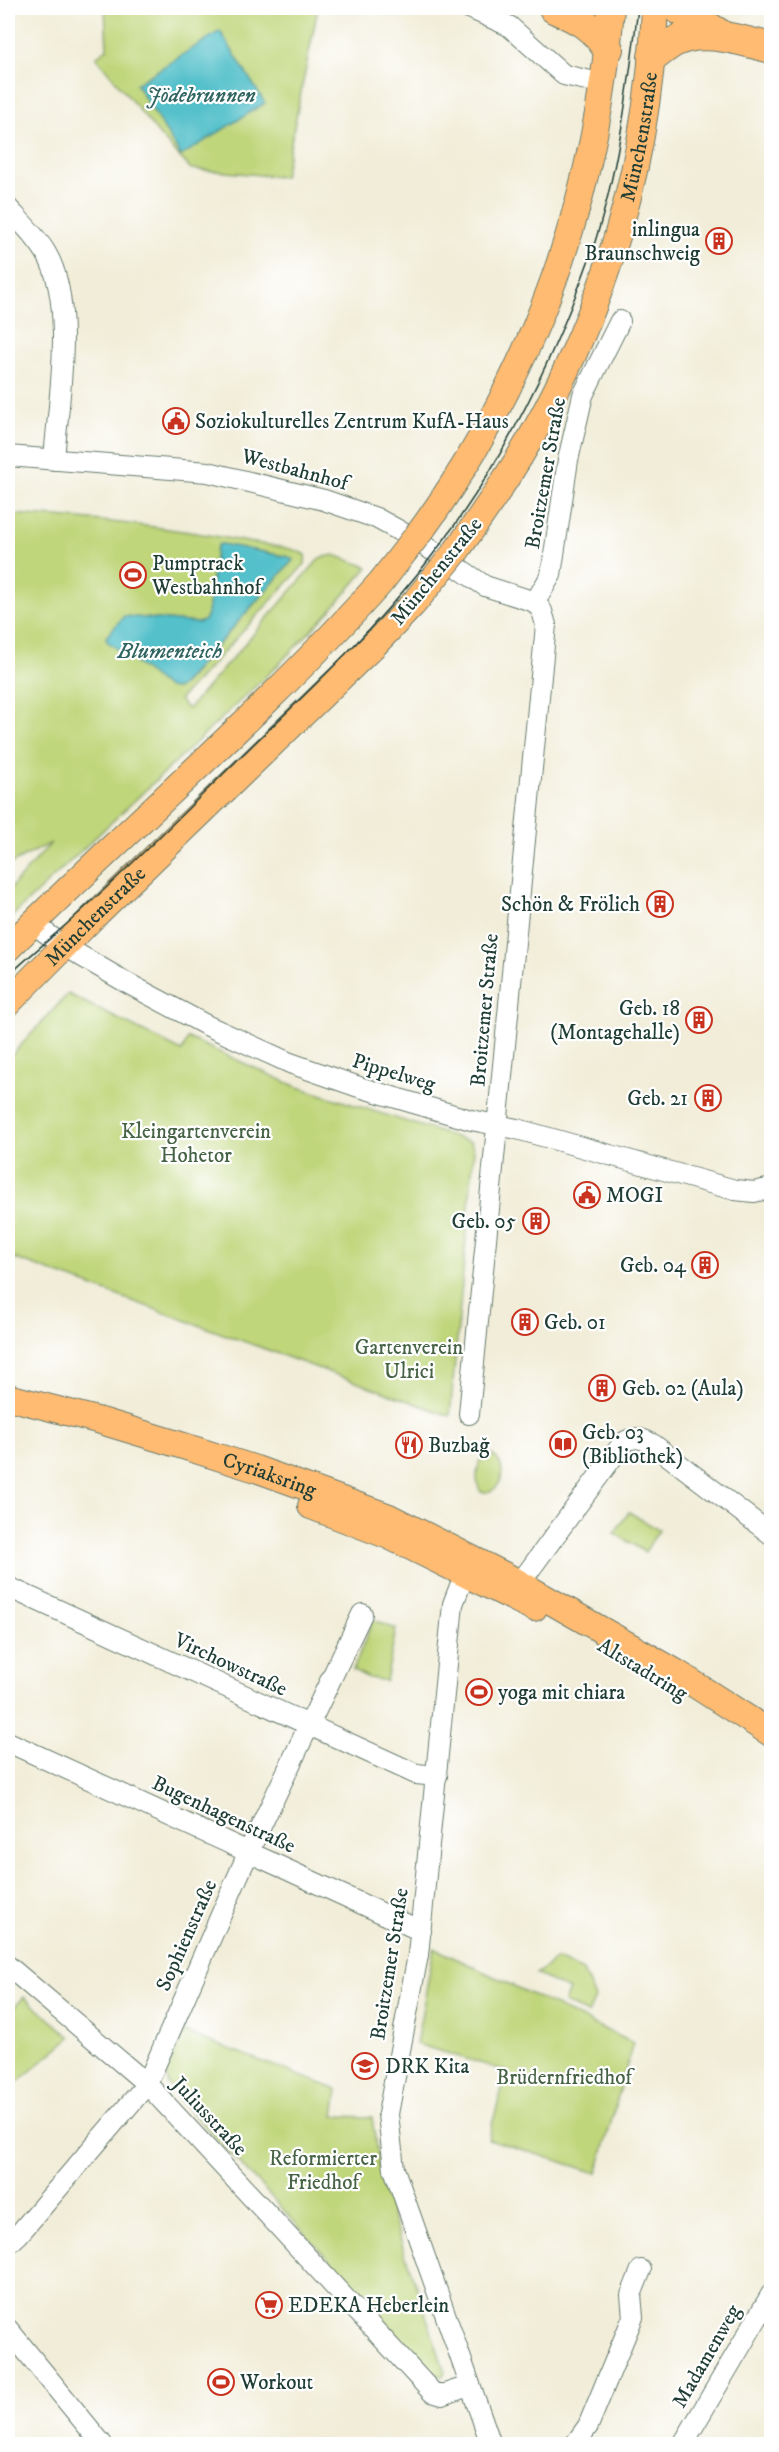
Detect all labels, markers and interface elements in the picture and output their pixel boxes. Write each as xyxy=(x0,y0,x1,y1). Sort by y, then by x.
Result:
street label: Münchenstraße xyxy=(615,70,664,205)
water label: Jödebrunnen xyxy=(146,82,256,109)
place label: inlingua Braunschweig xyxy=(584,217,701,267)
building icon: inlingua Braunschweig xyxy=(704,226,734,256)
street label: Broitzemer Straße xyxy=(520,395,572,551)
public building icon: Soziokulturelles Zentrum KufA-Haus xyxy=(161,406,191,436)
place label: Soziokulturelles Zentrum KufA-Haus xyxy=(195,409,509,435)
street label: Westbahnhof xyxy=(238,443,354,498)
street label: Münchenstraße xyxy=(385,512,488,631)
place label: Pumptrack Westbahnhof xyxy=(151,551,264,601)
sports icon: Pumptrack Westbahnhof xyxy=(118,560,148,590)
water label: Blumenteich xyxy=(116,638,223,665)
street label: Münchenstraße xyxy=(40,861,152,972)
building icon: Schön & Frölich xyxy=(645,889,675,919)
place label: Schön & Frölich xyxy=(501,892,640,918)
street label: Broitzemer Straße xyxy=(465,932,505,1088)
place label: Geb. 18 (Montagehalle) xyxy=(550,996,680,1046)
building icon: Geb. 18 (Montagehalle) xyxy=(684,1005,714,1035)
street label: Pippelweg xyxy=(349,1048,439,1098)
building icon: Geb. 21 xyxy=(693,1083,723,1113)
place label: Geb. 21 xyxy=(627,1086,688,1112)
park label: Kleingartenverein Hohetor xyxy=(121,1119,271,1169)
public building icon: MOGI xyxy=(572,1180,602,1210)
place label: MOGI xyxy=(606,1183,663,1209)
building icon: Geb. 05 xyxy=(521,1206,551,1236)
place label: Geb. 05 xyxy=(452,1209,516,1235)
building icon: Geb. 04 xyxy=(690,1250,720,1280)
place label: Geb. 04 xyxy=(620,1253,687,1279)
building icon: Geb. 01 xyxy=(510,1307,540,1337)
place label: Geb. 01 xyxy=(544,1310,606,1336)
park label: Gartenverein Ulrici xyxy=(355,1335,463,1385)
building icon: Geb. 02 (Aula) xyxy=(587,1373,617,1403)
place label: Geb. 02 (Aula) xyxy=(622,1376,744,1402)
place label: Geb. 03 (Bibliothek) xyxy=(582,1420,683,1470)
library icon: Geb. 03 (Bibliothek) xyxy=(548,1429,578,1459)
restaurant icon: Buzbağ xyxy=(394,1430,424,1460)
place label: Buzbağ xyxy=(428,1433,490,1459)
street label: Cyriaksring xyxy=(219,1447,321,1504)
street label: Virchowstraße xyxy=(169,1627,292,1703)
street label: Altstadtring xyxy=(593,1633,693,1707)
sports icon: yoga mit chiara xyxy=(464,1677,494,1707)
place label: yoga mit chiara xyxy=(498,1680,625,1706)
street label: Bugenhagenstraße xyxy=(148,1770,300,1860)
street label: Sophienstraße xyxy=(151,1875,223,1995)
street label: Broitzemer Straße xyxy=(365,1886,415,2042)
school or university icon: DRK Kita xyxy=(350,2051,380,2081)
place label: DRK Kita xyxy=(385,2054,469,2080)
park label: Brüdernfriedhof xyxy=(496,2065,635,2091)
street label: Juliusstraße xyxy=(165,2070,253,2162)
park label: Reformierter Friedhof xyxy=(269,2146,377,2196)
supermarket icon: EDEKA Heberlein xyxy=(254,2290,284,2320)
place label: EDEKA Heberlein xyxy=(288,2293,449,2319)
street label: Madamenweg xyxy=(667,2299,747,2413)
sports icon: Workout xyxy=(206,2367,236,2397)
place label: Workout xyxy=(239,2370,314,2396)

